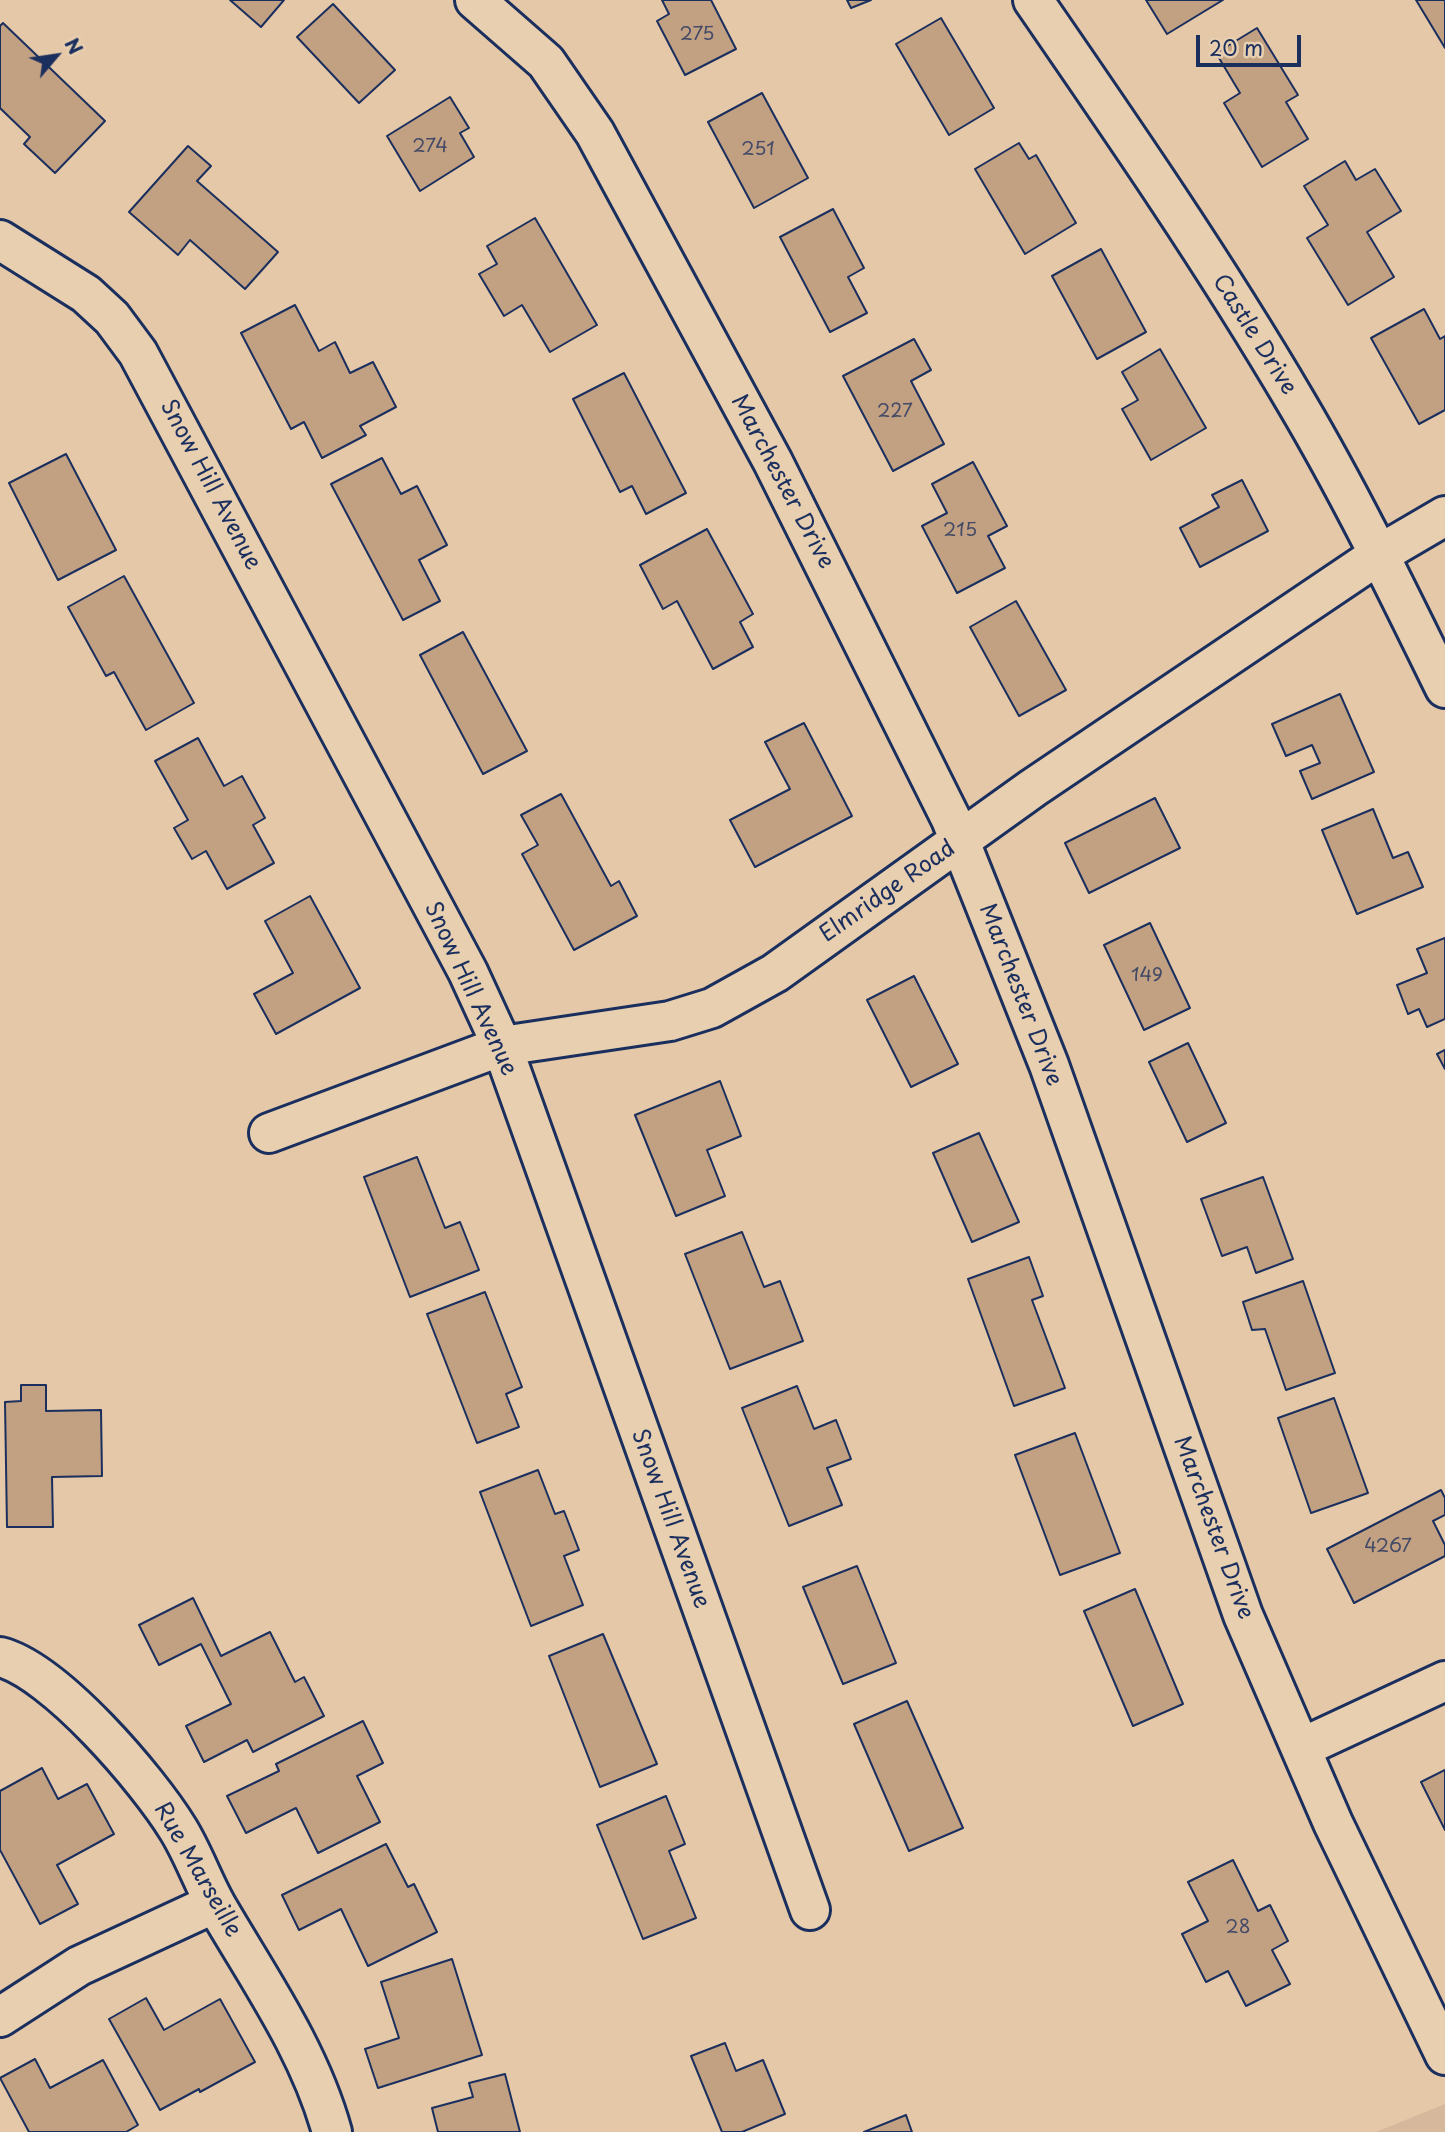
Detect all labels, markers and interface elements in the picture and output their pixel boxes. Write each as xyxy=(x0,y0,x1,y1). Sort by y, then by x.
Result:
north arrow xyxy=(21,21,91,91)
scale bar xyxy=(1200,21,1305,65)
house number: 275 xyxy=(679,24,715,46)
text: 20 m xyxy=(1209,31,1263,63)
text: N xyxy=(58,32,90,59)
house number: 274 xyxy=(412,136,448,158)
house number: 251 xyxy=(741,139,775,161)
street label: Castle Drive xyxy=(1206,270,1302,400)
street label: Marchester Drive xyxy=(725,390,839,574)
street label: Snow Hill Avenue xyxy=(154,395,266,575)
house number: 227 xyxy=(877,401,913,423)
house number: 215 xyxy=(943,520,977,542)
street label: Elmridge Road xyxy=(815,835,961,949)
street label: Snow Hill Avenue xyxy=(418,898,522,1080)
street label: Marchester Drive xyxy=(973,900,1067,1090)
house number: 149 xyxy=(1131,965,1163,987)
street label: Snow Hill Avenue xyxy=(625,1426,715,1612)
street label: Marchester Drive xyxy=(1167,1433,1259,1623)
house number: 4267 xyxy=(1364,1536,1412,1558)
street label: Rue Marseille xyxy=(147,1798,247,1942)
house number: 28 xyxy=(1225,1917,1251,1939)

